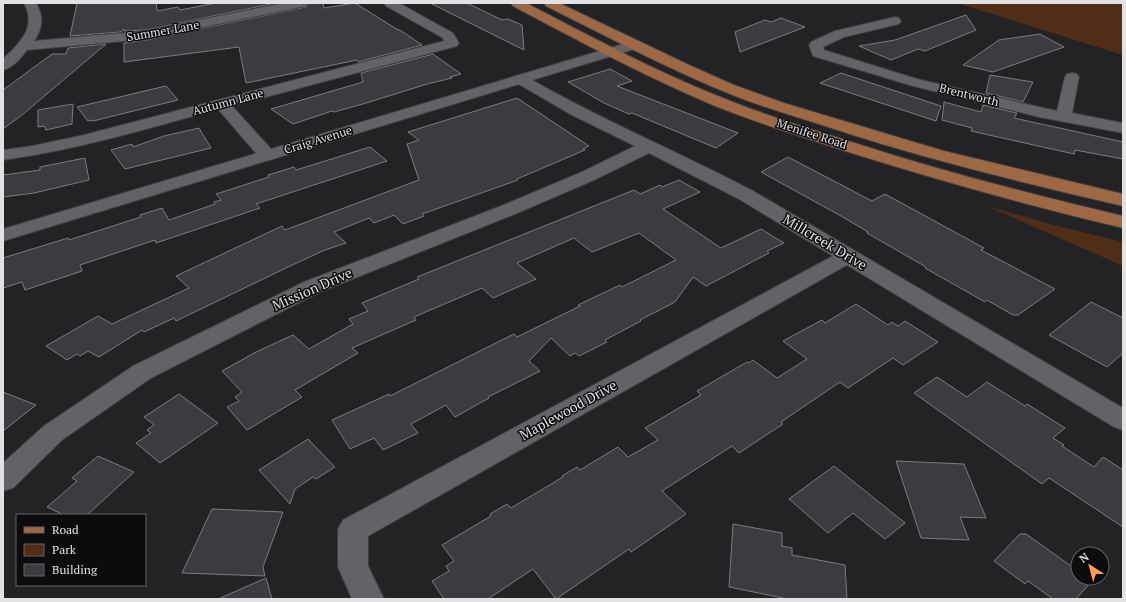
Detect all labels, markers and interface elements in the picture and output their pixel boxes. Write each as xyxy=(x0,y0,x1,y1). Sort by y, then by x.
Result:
street label: Summer Lane xyxy=(125,17,200,44)
street label: Brentworth xyxy=(938,80,1000,109)
street label: Autumn Lane xyxy=(191,85,265,118)
street label: Menifee Road xyxy=(775,115,849,152)
street label: Craig Avenue xyxy=(282,122,354,157)
street label: Millcreek Drive xyxy=(780,209,871,274)
street label: Mission Drive xyxy=(269,262,355,315)
street label: Maplewood Drive xyxy=(516,375,620,444)
legend xyxy=(16,514,146,586)
text: Road xyxy=(52,522,79,537)
text: Park xyxy=(52,542,77,557)
north arrow xyxy=(1070,546,1110,586)
text: N xyxy=(1077,549,1092,566)
text: Building xyxy=(52,562,98,577)

